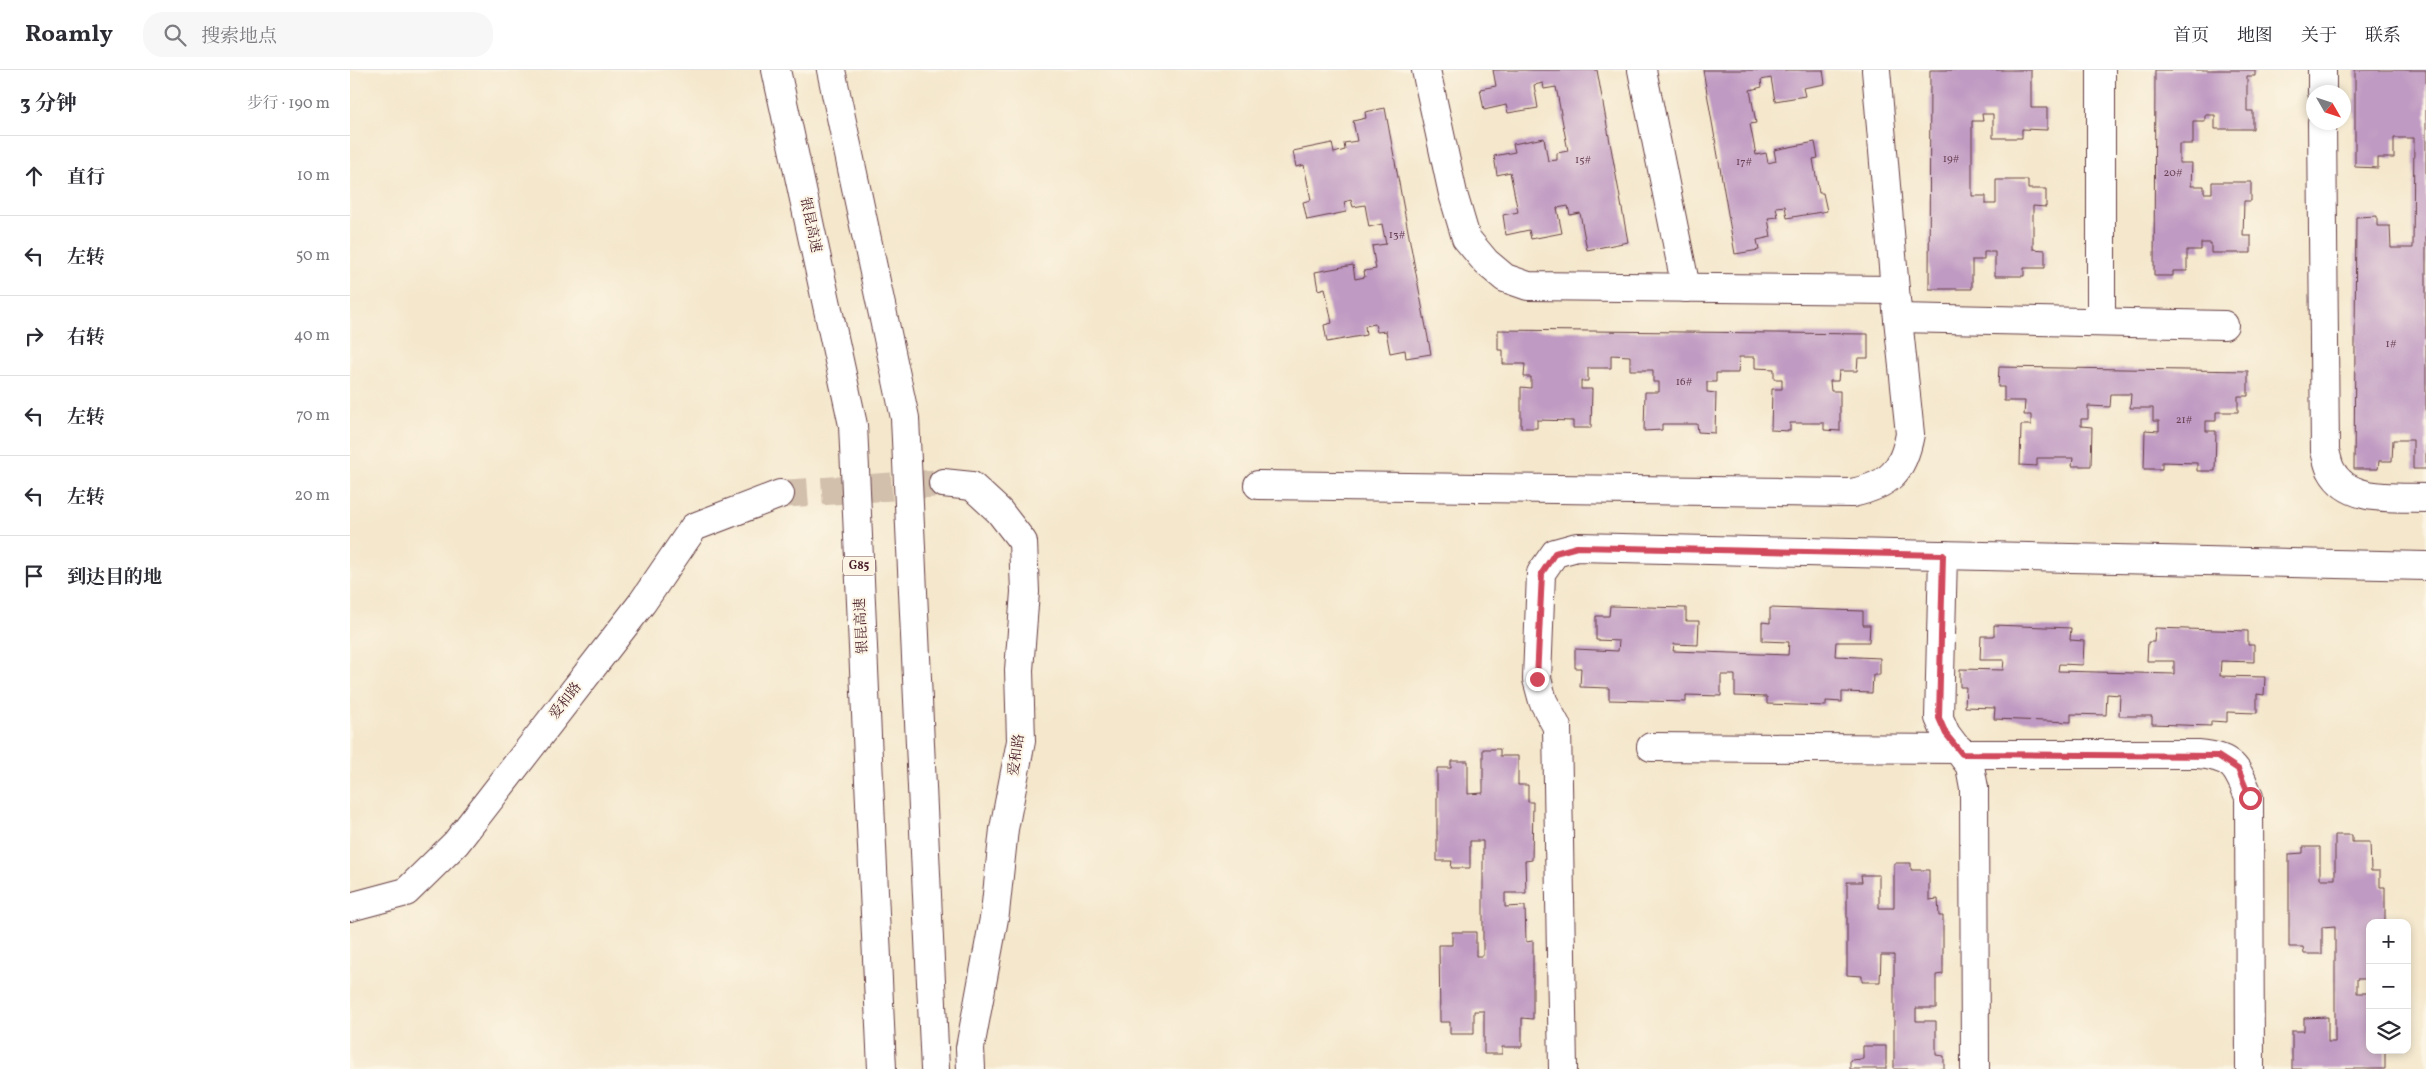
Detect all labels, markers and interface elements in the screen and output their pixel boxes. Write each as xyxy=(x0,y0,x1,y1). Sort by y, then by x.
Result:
search box xyxy=(143,12,493,57)
text: Roamly xyxy=(25,18,113,52)
icon: search xyxy=(161,21,189,49)
text: 搜索地点 xyxy=(201,24,277,50)
text: 首页 xyxy=(2173,24,2209,49)
text: 地图 xyxy=(2237,24,2273,49)
text: 关于 xyxy=(2301,24,2337,49)
text: 联系 xyxy=(2365,24,2401,49)
north arrow xyxy=(2306,85,2351,130)
text: 3 分钟 xyxy=(20,90,77,119)
text: 步行 · 190 m xyxy=(247,93,330,115)
house number: 19# xyxy=(1943,152,1960,167)
house number: 15# xyxy=(1575,153,1592,168)
house number: 17# xyxy=(1736,155,1753,170)
icon: ahead xyxy=(20,162,48,190)
text: 直行 xyxy=(67,165,105,191)
text: 10 m xyxy=(297,165,330,187)
house number: 20# xyxy=(2164,166,2183,181)
street label: 银昆高速 xyxy=(795,196,825,254)
house number: 13# xyxy=(1389,228,1406,243)
icon: left xyxy=(20,242,48,270)
text: 左转 xyxy=(67,245,105,271)
text: 50 m xyxy=(296,245,330,267)
icon: right xyxy=(20,322,48,350)
text: 右转 xyxy=(67,325,105,351)
text: 40 m xyxy=(294,325,330,347)
house number: 1# xyxy=(2386,337,2397,352)
house number: 16# xyxy=(1676,375,1693,390)
icon: left xyxy=(20,402,48,430)
text: 左转 xyxy=(67,405,105,431)
text: 70 m xyxy=(296,405,330,427)
house number: 21# xyxy=(2176,413,2193,428)
icon: left xyxy=(20,482,48,510)
text: 左转 xyxy=(67,485,105,511)
text: 20 m xyxy=(295,485,330,507)
road number: G85 xyxy=(843,556,875,576)
icon: arrive xyxy=(20,562,48,590)
text: 到达目的地 xyxy=(67,565,162,591)
street label: 银昆高速 xyxy=(851,598,873,654)
route end xyxy=(1526,668,1549,691)
street label: 爱和路 xyxy=(546,679,586,723)
street label: 爱和路 xyxy=(1005,733,1029,777)
route start xyxy=(2239,787,2262,810)
map controls xyxy=(2366,919,2411,1054)
button: + xyxy=(2366,919,2411,964)
button: − xyxy=(2366,964,2411,1009)
button: layers xyxy=(2366,1009,2411,1054)

